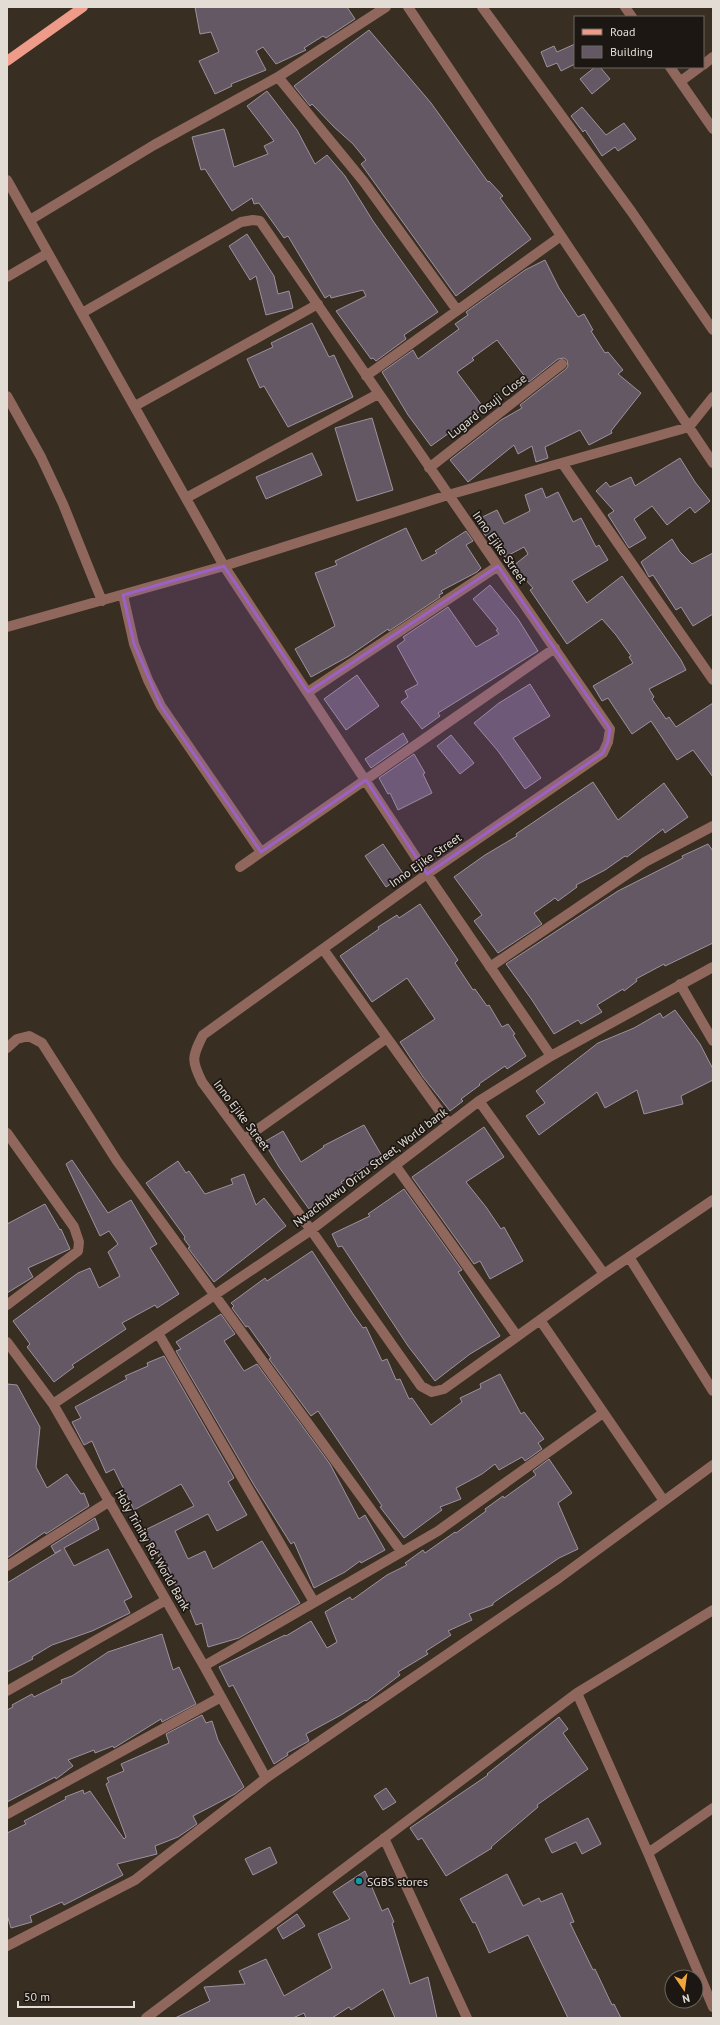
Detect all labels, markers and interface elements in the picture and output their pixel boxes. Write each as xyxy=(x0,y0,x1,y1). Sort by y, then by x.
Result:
legend xyxy=(574,16,704,68)
text: Road xyxy=(610,24,635,39)
text: Building xyxy=(610,44,653,59)
street label: Lugard Osuji Close xyxy=(445,371,529,441)
street label: Inno Ejike Street xyxy=(470,508,530,586)
street label: Inno Ejike Street xyxy=(386,830,464,890)
street label: Inno Ejike Street xyxy=(211,1077,273,1153)
street label: Nwachukwu Orizu Street, World bank xyxy=(290,1104,450,1230)
street label: Holy Trinity Rd, World Bank xyxy=(112,1487,194,1614)
place label: SGBS stores xyxy=(367,1874,428,1889)
marker: SGBS stores xyxy=(354,1876,364,1886)
north arrow xyxy=(664,1969,704,2009)
scale bar xyxy=(18,1983,134,2009)
text: 50 m xyxy=(24,1989,50,2004)
text: N xyxy=(681,1991,691,2006)

